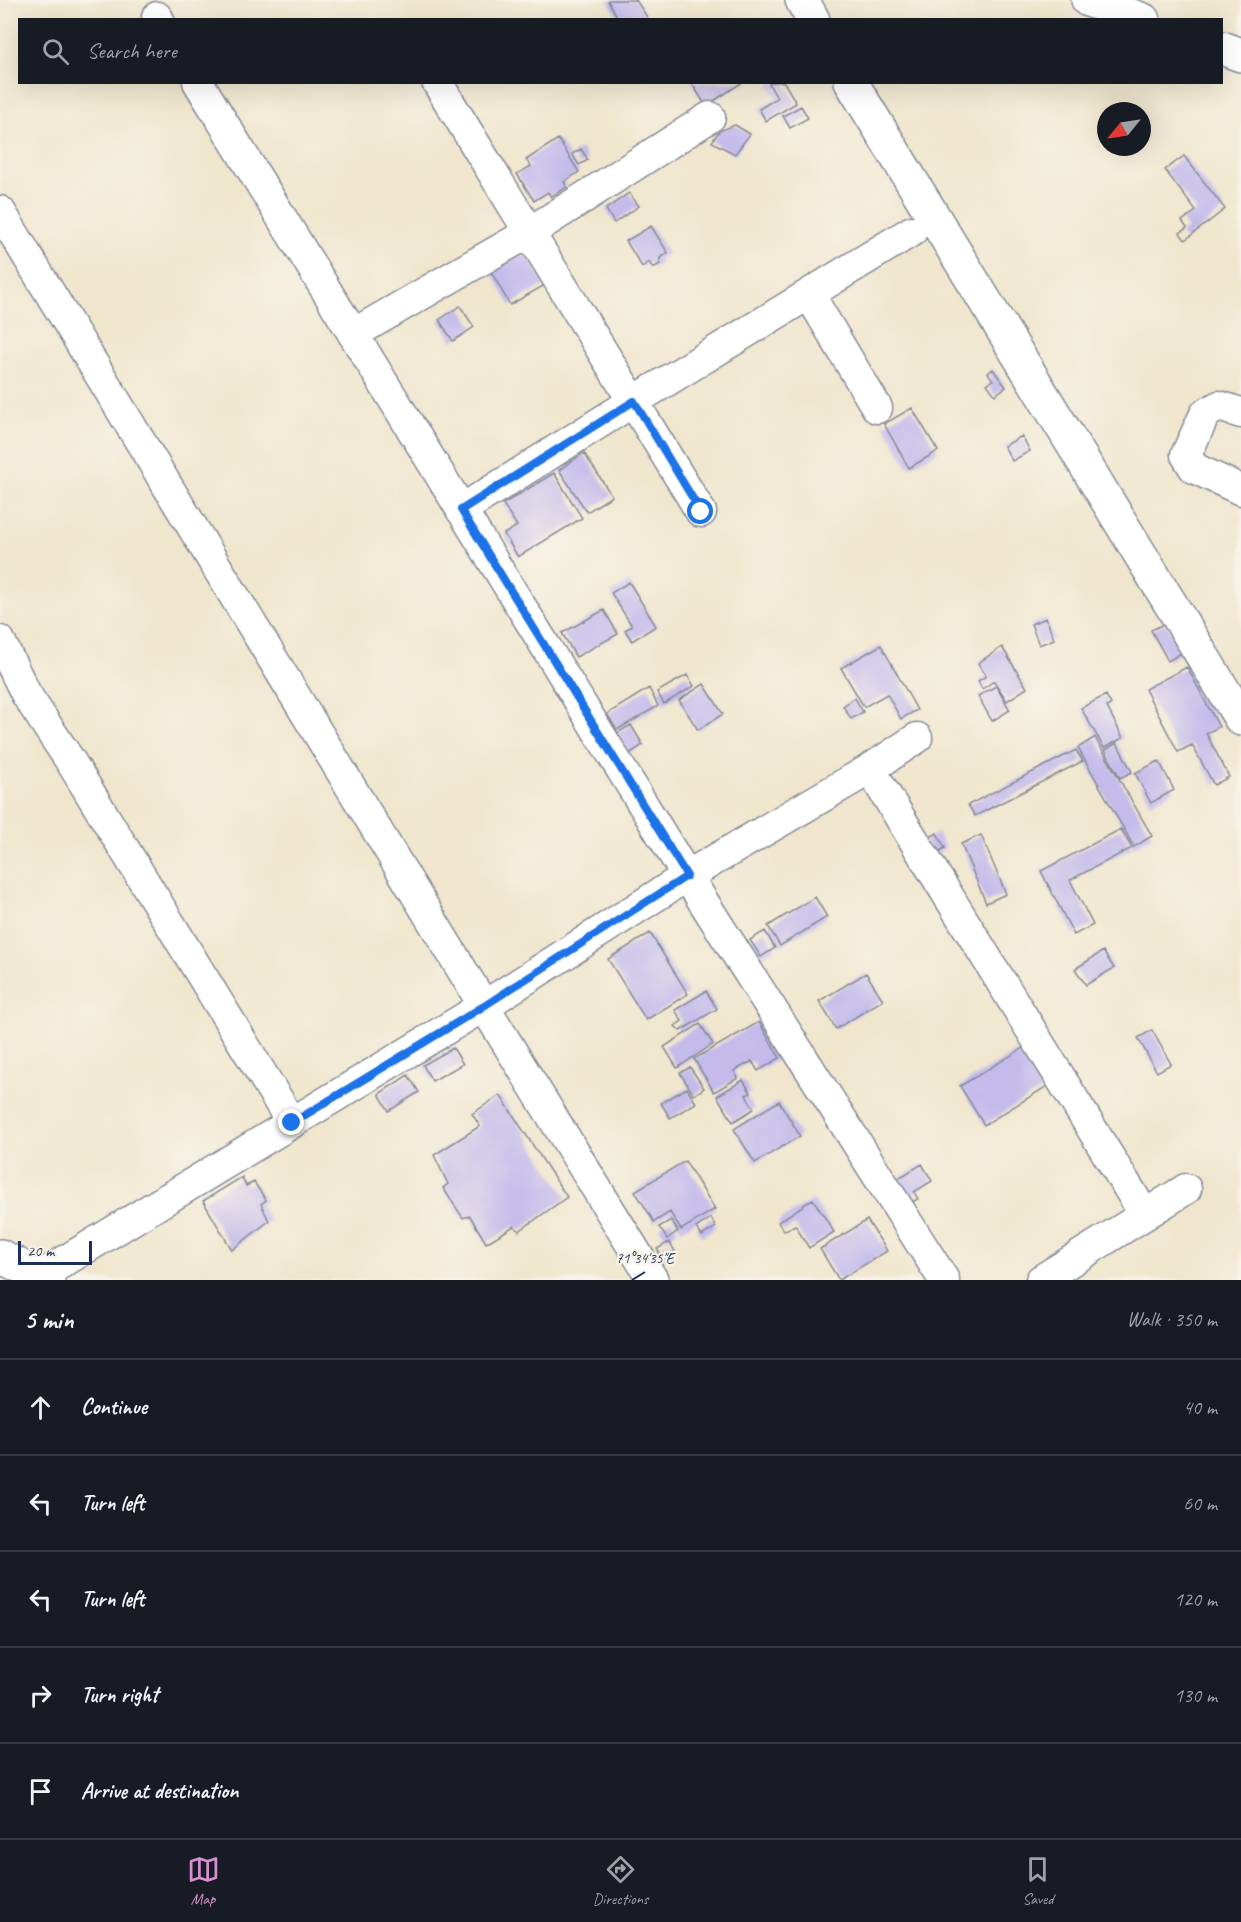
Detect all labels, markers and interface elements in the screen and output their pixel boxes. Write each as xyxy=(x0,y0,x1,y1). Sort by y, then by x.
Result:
search box xyxy=(18,18,1223,84)
icon: search xyxy=(39,35,72,68)
text: Search here xyxy=(87,37,177,65)
north arrow xyxy=(1097,102,1151,156)
route start xyxy=(687,498,713,524)
route end xyxy=(278,1109,304,1135)
scale bar xyxy=(18,1238,92,1266)
text: 20 m xyxy=(27,1241,54,1261)
text: 71°34'35"E xyxy=(616,1249,676,1268)
text: 5 min xyxy=(24,1303,73,1336)
text: Walk · 350 m xyxy=(1127,1307,1217,1332)
icon: ahead xyxy=(24,1391,57,1424)
text: Continue xyxy=(81,1393,147,1421)
text: 40 m xyxy=(1183,1395,1217,1420)
icon: left xyxy=(24,1487,57,1520)
text: Turn left xyxy=(81,1489,145,1517)
text: 60 m xyxy=(1183,1491,1217,1516)
icon: left xyxy=(24,1583,57,1616)
text: Turn left xyxy=(81,1585,145,1613)
text: 120 m xyxy=(1174,1587,1217,1612)
icon: right xyxy=(24,1679,57,1712)
text: Turn right xyxy=(81,1681,158,1709)
text: 130 m xyxy=(1174,1683,1217,1708)
icon: arrive xyxy=(24,1775,57,1808)
text: Arrive at destination xyxy=(81,1777,238,1805)
tab: Map xyxy=(187,1853,220,1909)
tab: Directions xyxy=(593,1853,648,1909)
tab: Saved xyxy=(1021,1853,1054,1909)

